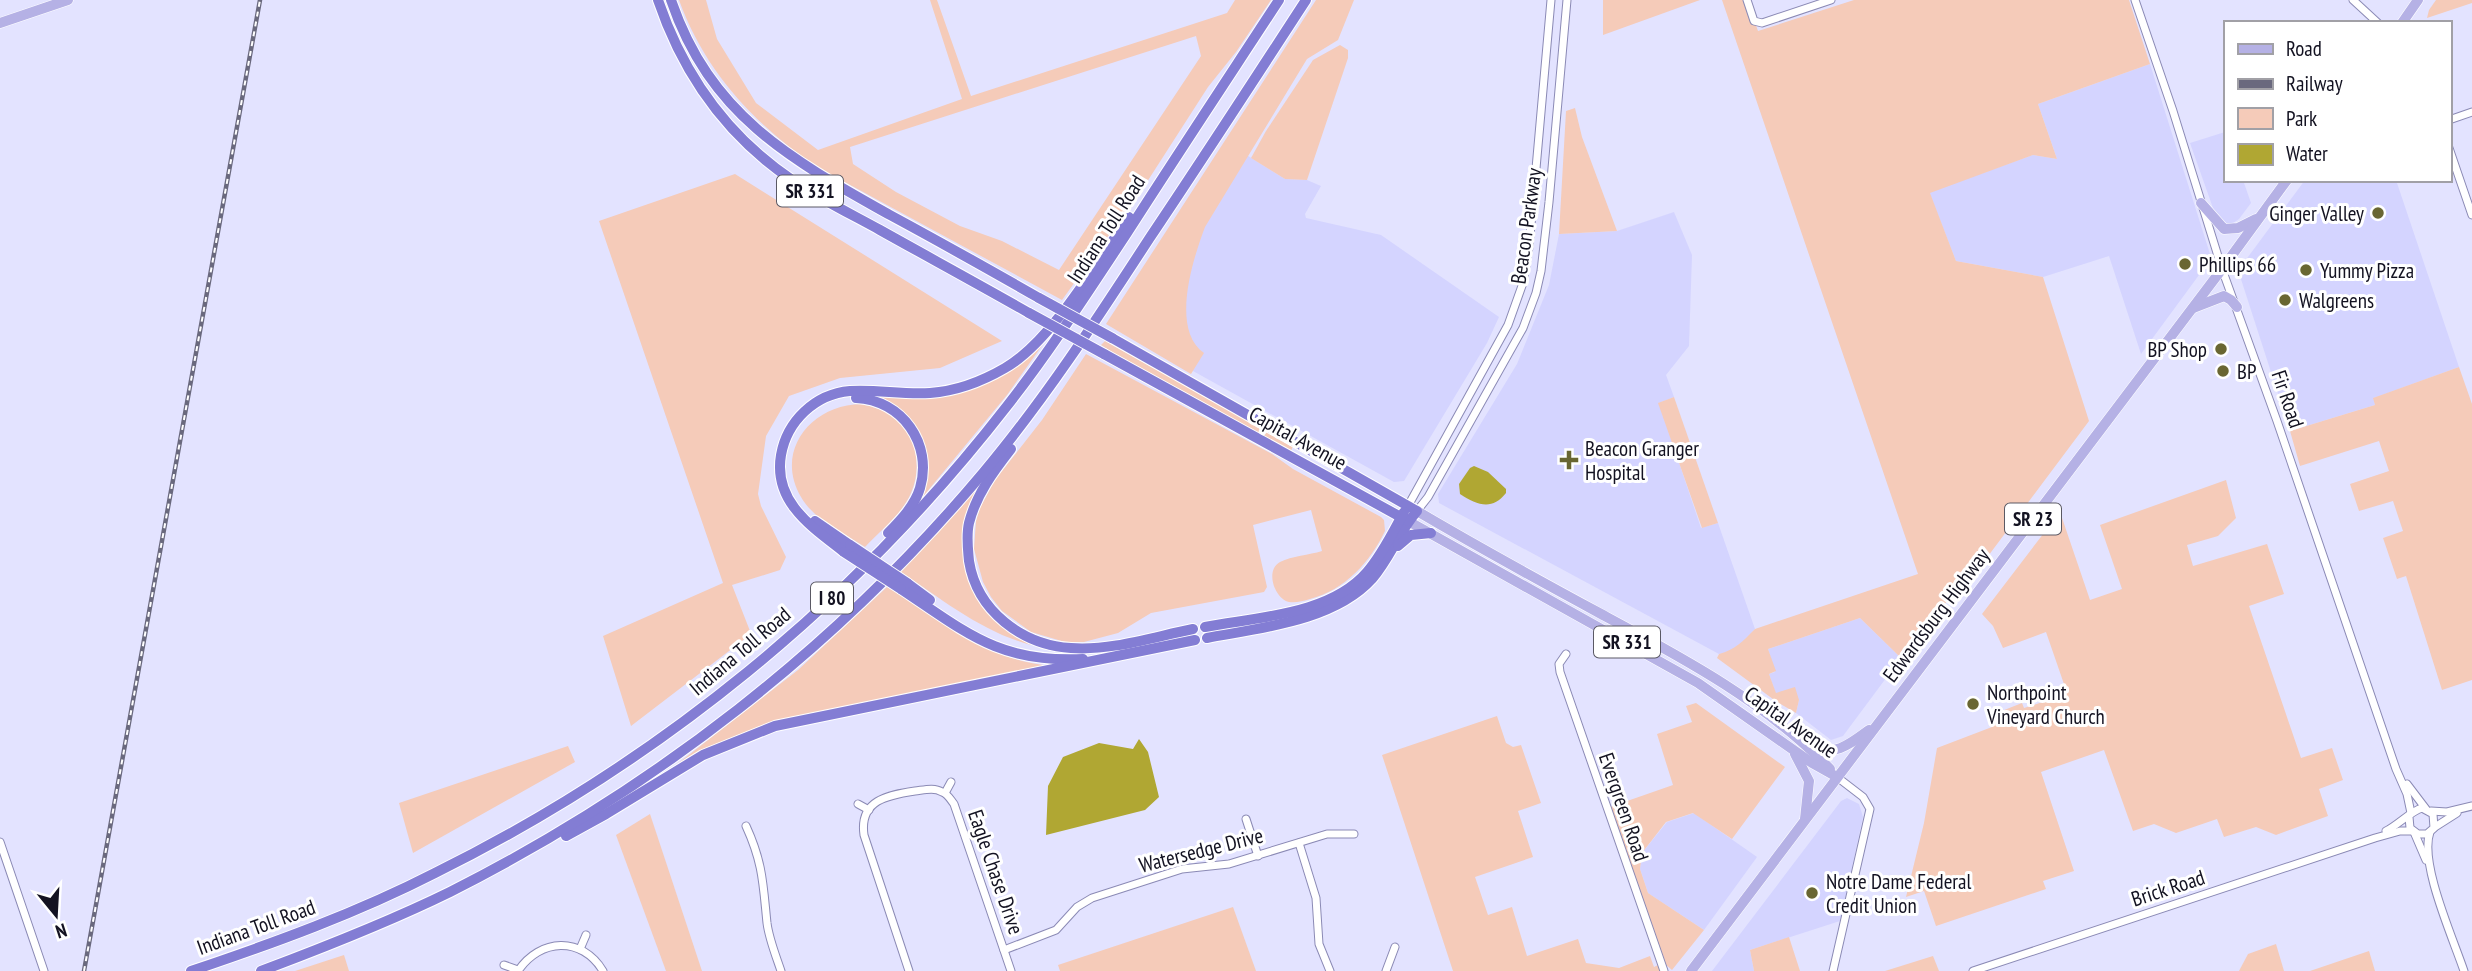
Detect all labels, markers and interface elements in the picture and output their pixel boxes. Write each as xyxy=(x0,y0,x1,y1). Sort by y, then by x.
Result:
legend xyxy=(2224,21,2451,182)
text: Road xyxy=(2286,35,2322,62)
text: Railway xyxy=(2286,70,2343,97)
text: Park xyxy=(2286,105,2317,132)
text: Water xyxy=(2286,140,2328,167)
street label: Beacon Parkway xyxy=(1505,166,1548,286)
street label: Indiana Toll Road xyxy=(1061,170,1151,288)
road number: SR 331 xyxy=(777,176,843,206)
place label: Ginger Valley xyxy=(2269,200,2364,227)
marker: Ginger Valley xyxy=(2370,205,2386,221)
place label: Phillips 66 xyxy=(2199,251,2276,278)
marker: Phillips 66 xyxy=(2177,256,2193,272)
place label: Yummy Pizza xyxy=(2320,257,2414,284)
marker: Yummy Pizza xyxy=(2298,262,2314,278)
place label: Walgreens xyxy=(2299,287,2374,314)
marker: Walgreens xyxy=(2277,292,2293,308)
place label: BP Shop xyxy=(2147,336,2207,363)
marker: BP Shop xyxy=(2213,341,2229,357)
place label: BP xyxy=(2237,358,2256,385)
marker: BP xyxy=(2215,363,2231,379)
street label: Fir Road xyxy=(2266,367,2310,431)
street label: Capital Avenue xyxy=(1244,400,1352,476)
place label: Beacon Granger Hospital xyxy=(1585,435,1699,486)
marker: Beacon Granger Hospital xyxy=(1559,450,1579,470)
road number: SR 23 xyxy=(2005,504,2061,534)
street label: Edwardsburg Highway xyxy=(1877,542,1995,687)
road number: I 80 xyxy=(811,582,853,614)
street label: Indiana Toll Road xyxy=(684,601,796,701)
road number: SR 331 xyxy=(1594,626,1660,657)
place label: Northpoint Vineyard Church xyxy=(1986,679,2105,730)
street label: Capital Avenue xyxy=(1739,680,1843,764)
marker: Northpoint Vineyard Church xyxy=(1965,696,1981,712)
street label: Evergreen Road xyxy=(1593,749,1655,865)
street label: Eagle Chase Drive xyxy=(962,806,1030,938)
street label: Watersedge Drive xyxy=(1136,822,1266,878)
street label: Brick Road xyxy=(2128,863,2208,913)
place label: Notre Dame Federal Credit Union xyxy=(1826,868,1972,919)
north arrow xyxy=(21,880,91,950)
marker: Notre Dame Federal Credit Union xyxy=(1804,885,1820,901)
street label: Indiana Toll Road xyxy=(193,893,319,961)
text: N xyxy=(53,918,70,944)

